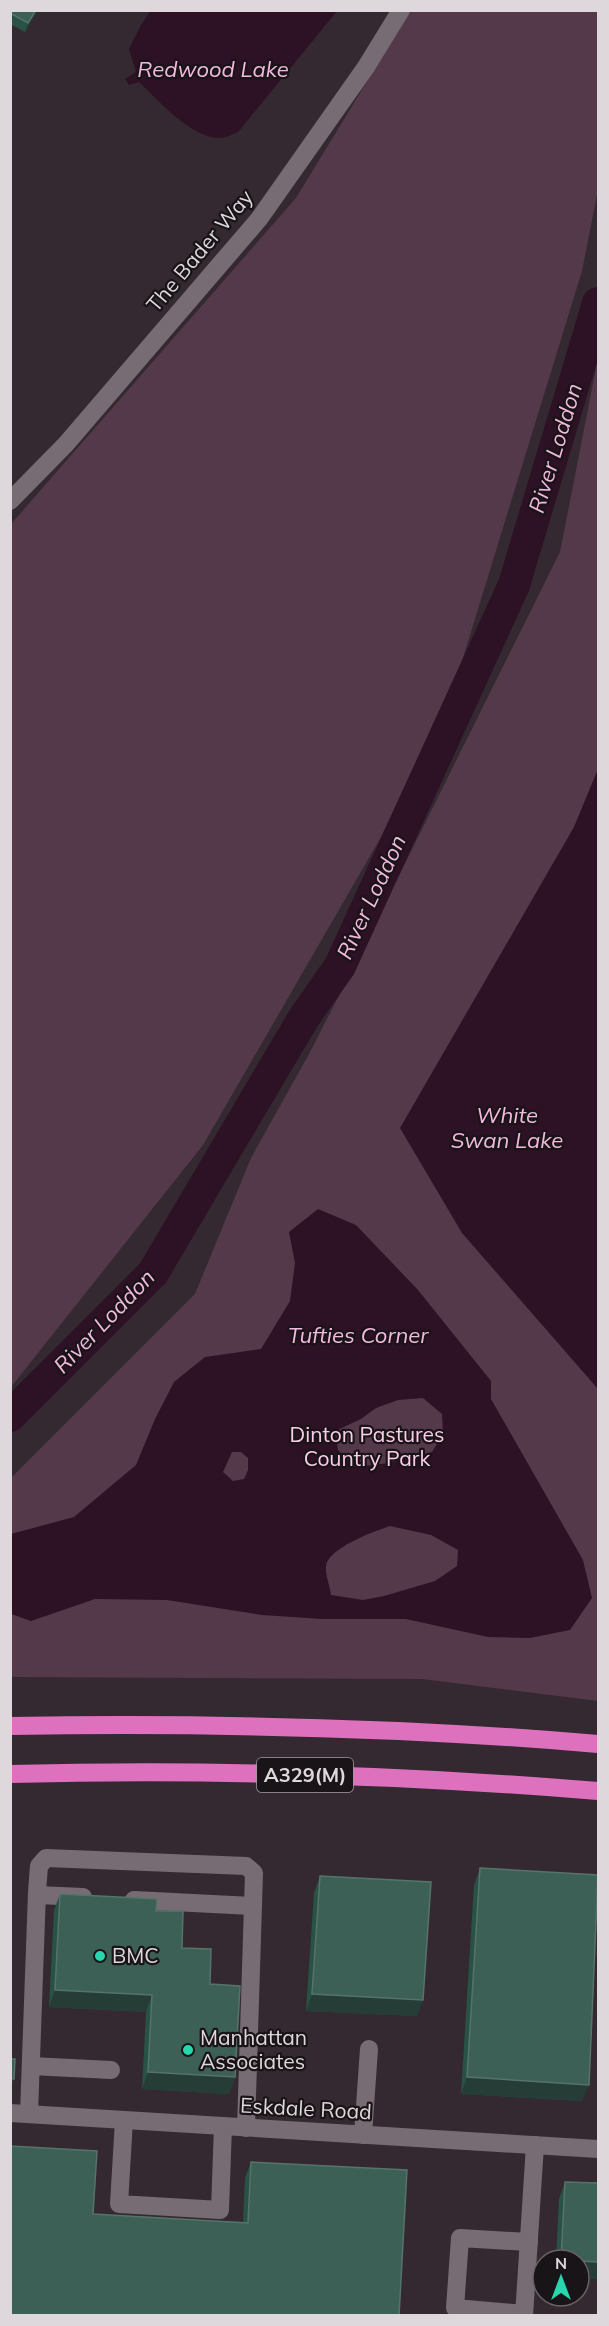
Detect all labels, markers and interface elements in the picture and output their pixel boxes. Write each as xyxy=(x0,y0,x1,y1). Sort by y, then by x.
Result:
water label: Redwood Lake xyxy=(137,55,289,83)
street label: The Bader Way xyxy=(141,184,258,317)
water label: River Loddon xyxy=(522,380,588,516)
water label: River Loddon xyxy=(330,830,412,964)
water label: White Swan Lake xyxy=(451,1101,563,1154)
water label: River Loddon xyxy=(47,1263,161,1379)
water label: Tufties Corner xyxy=(288,1321,429,1349)
park label: Dinton Pastures Country Park xyxy=(290,1421,444,1471)
road number: A329(M) xyxy=(257,1758,353,1792)
place label: BMC xyxy=(112,1942,159,1968)
marker: BMC xyxy=(93,1949,107,1963)
place label: Manhattan Associates xyxy=(200,2024,307,2074)
marker: Manhattan Associates xyxy=(181,2043,195,2057)
street label: Eskdale Road xyxy=(240,2092,373,2124)
north arrow xyxy=(531,2248,591,2308)
text: N xyxy=(555,2253,567,2273)

